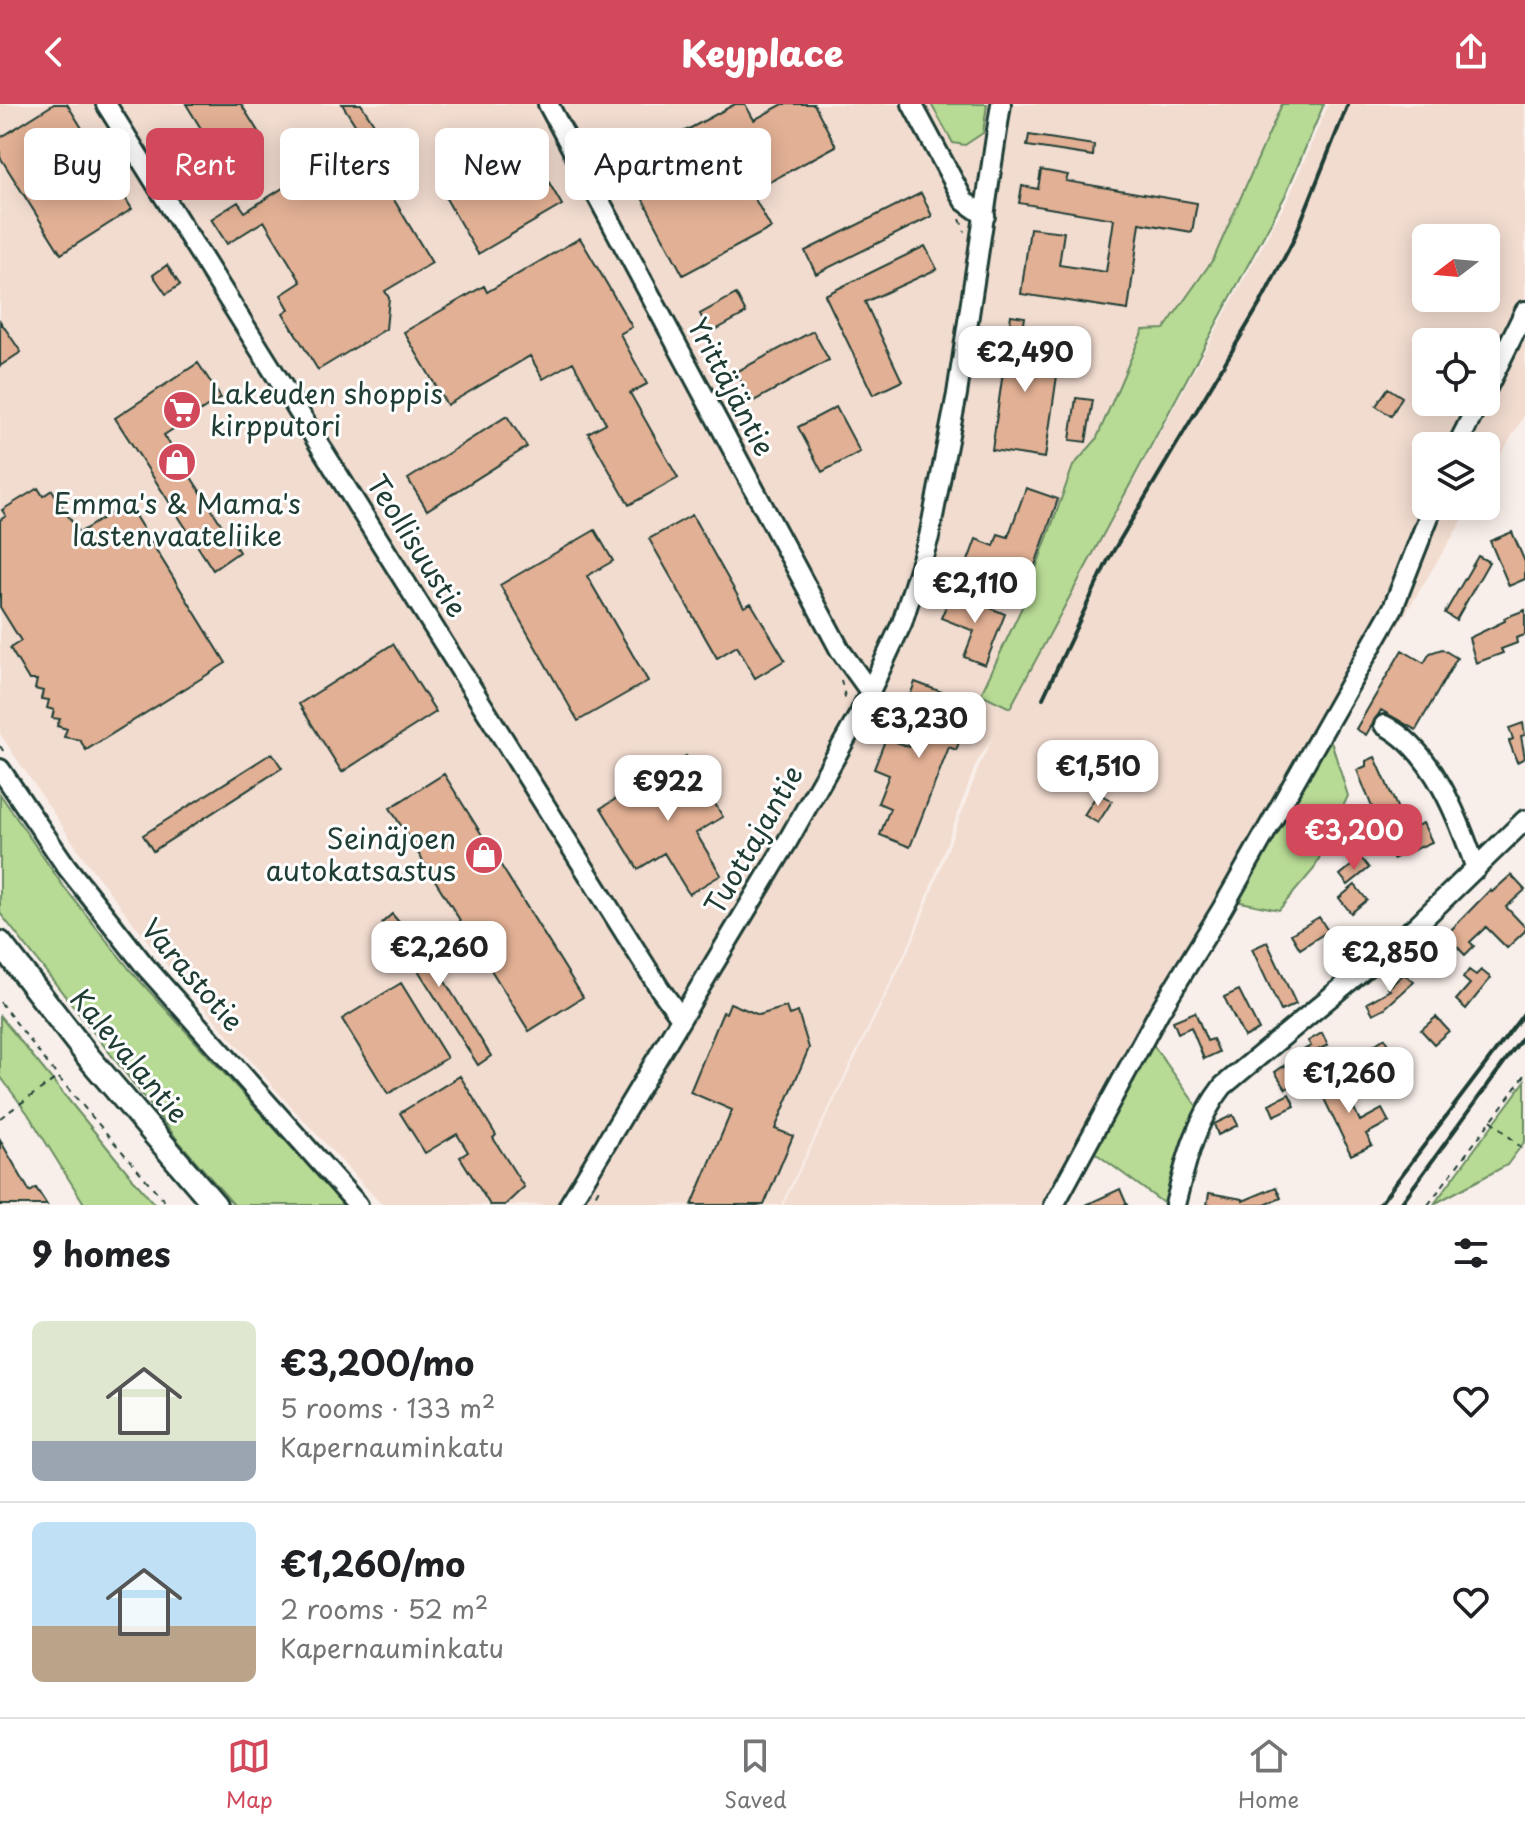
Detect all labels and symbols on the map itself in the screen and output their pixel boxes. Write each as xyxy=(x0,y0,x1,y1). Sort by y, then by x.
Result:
north arrow xyxy=(1412,224,1500,312)
street label: Yrittäjäntie xyxy=(678,309,787,463)
pin: €2,490 xyxy=(960,326,1090,394)
place label: Lakeuden shoppis kirpputori xyxy=(210,371,443,446)
supermarket icon: Lakeuden shoppis kirpputori xyxy=(161,389,203,431)
shop icon: Emma's & Mama's lastenvaateliike xyxy=(156,441,198,483)
street label: Teollisuustie xyxy=(357,465,479,625)
place label: Emma's & Mama's lastenvaateliike xyxy=(53,481,301,556)
pin: €2,110 xyxy=(910,557,1040,625)
pin: €3,230 xyxy=(854,692,984,760)
pin: €1,510 xyxy=(1033,740,1163,808)
pin: €922 xyxy=(621,755,715,823)
street label: Tuottajantie xyxy=(692,756,813,922)
pin: €3,200 xyxy=(1289,804,1419,872)
place label: Seinäjoen autokatsastus xyxy=(266,816,456,891)
shop icon: Seinäjoen autokatsastus xyxy=(463,834,505,876)
street label: Varastotie xyxy=(132,908,255,1040)
pin: €2,260 xyxy=(374,921,504,989)
pin: €2,850 xyxy=(1325,926,1455,994)
street label: Kalevalantie xyxy=(61,978,200,1132)
pin: €1,260 xyxy=(1284,1047,1414,1115)

